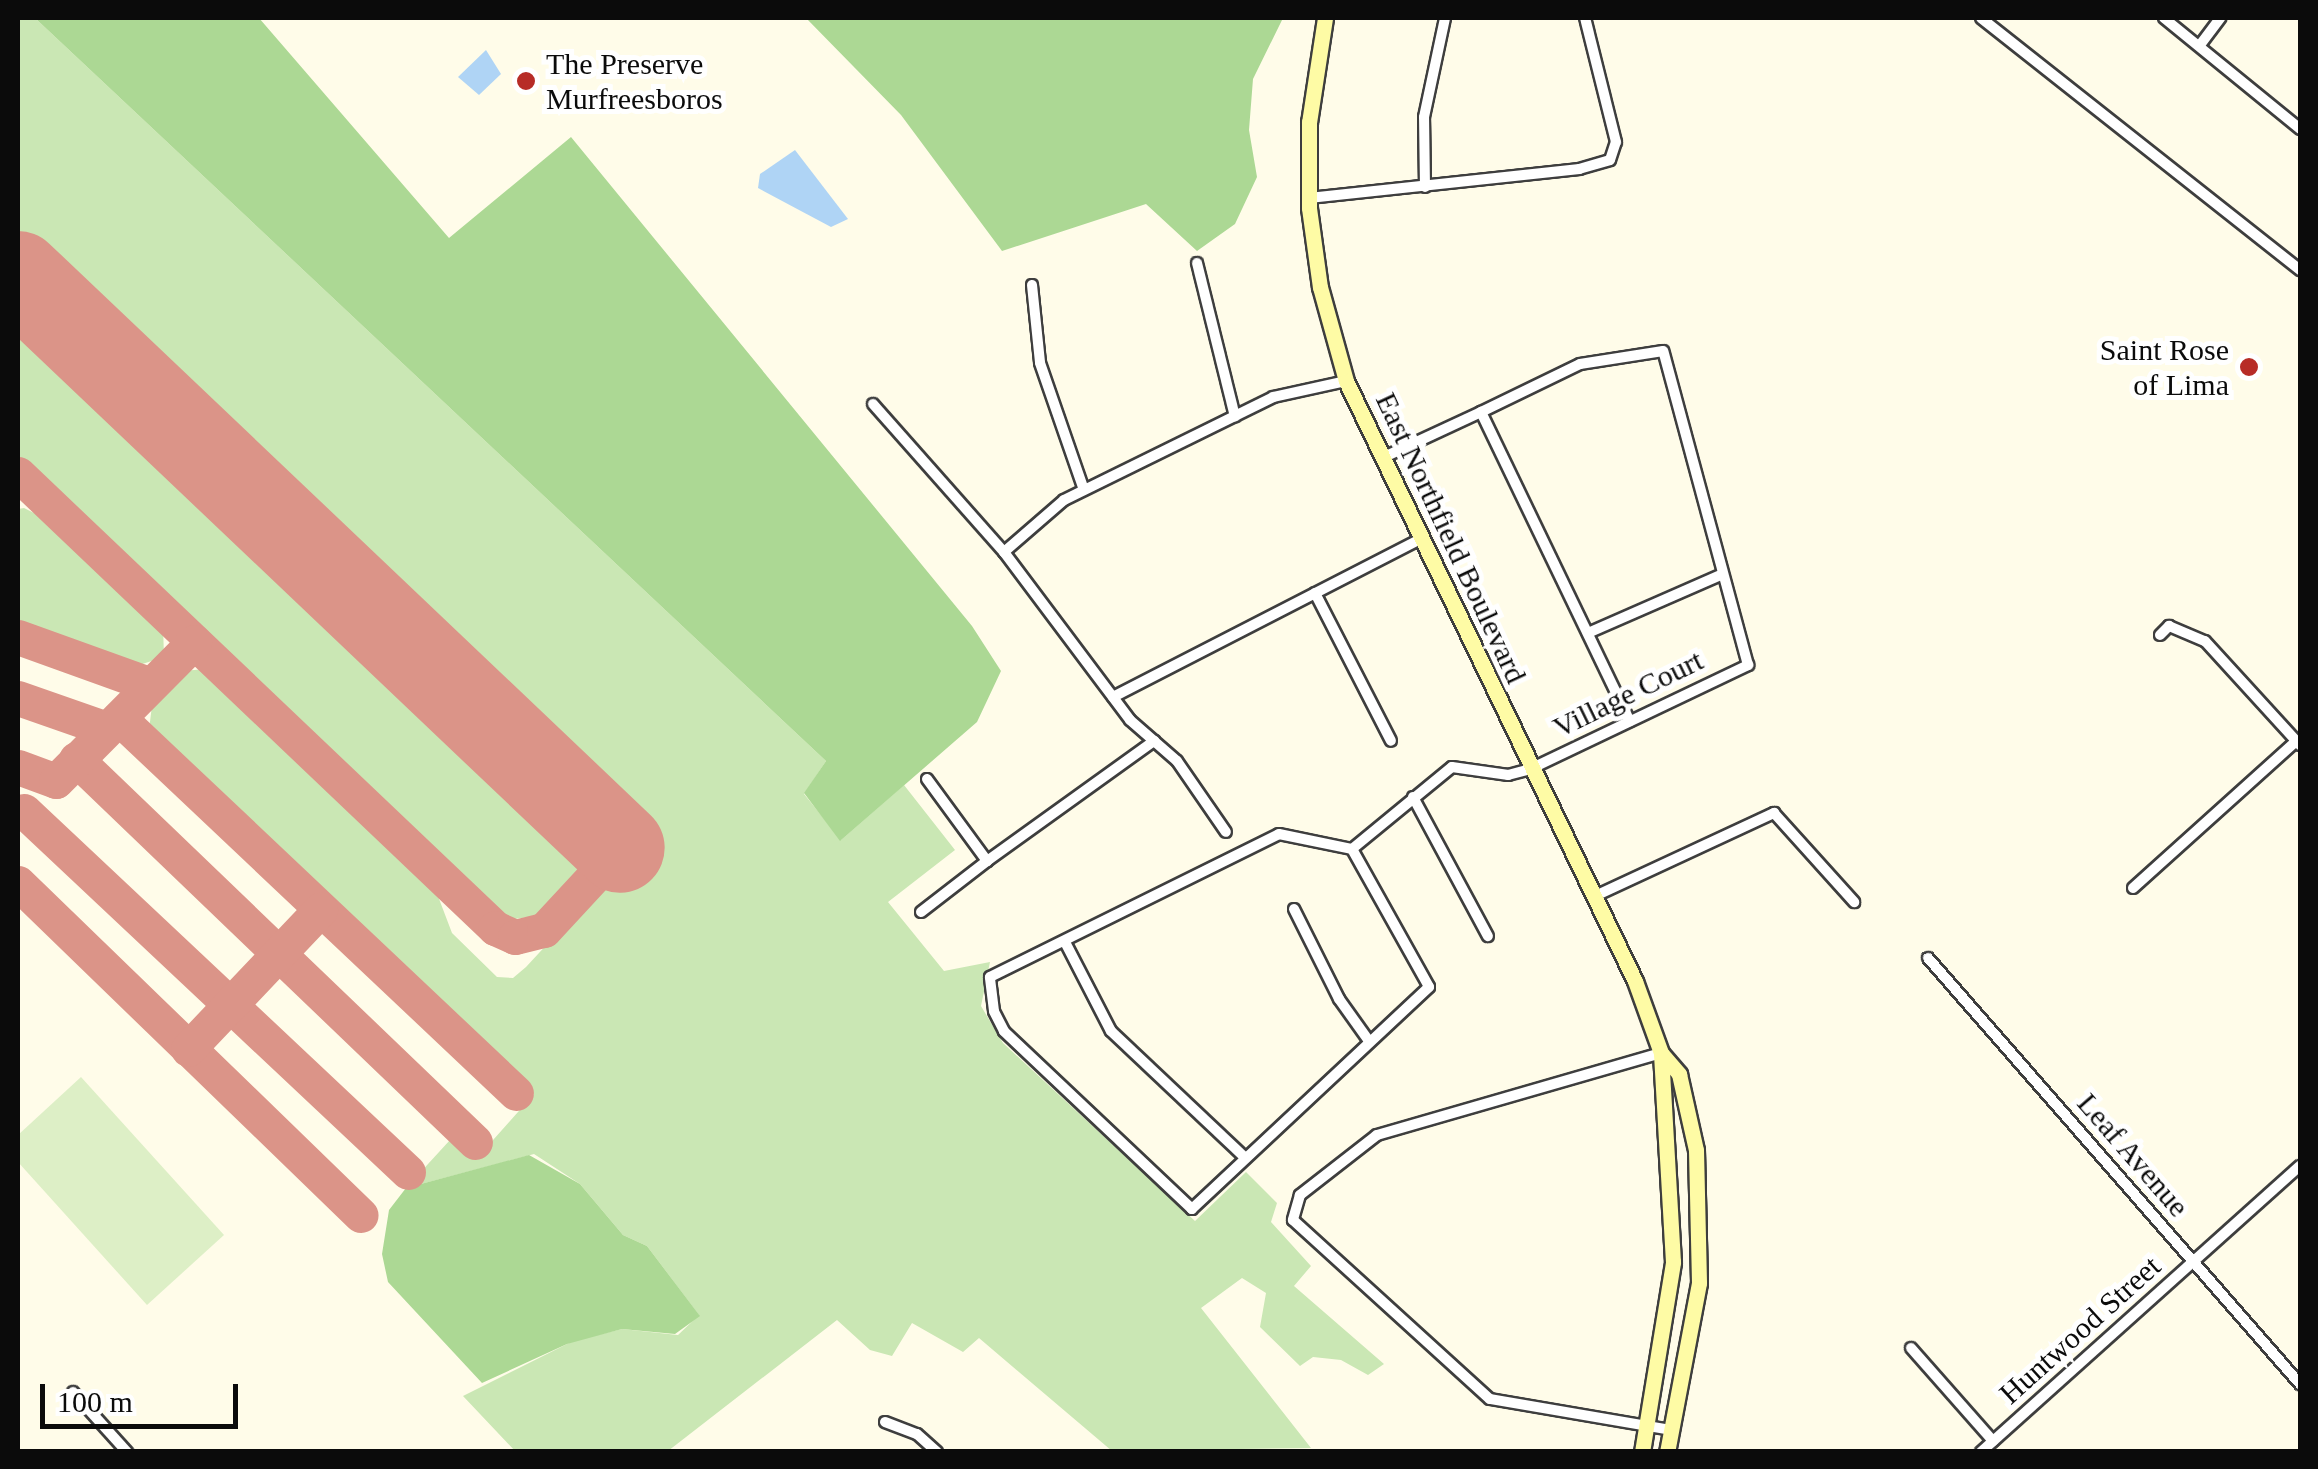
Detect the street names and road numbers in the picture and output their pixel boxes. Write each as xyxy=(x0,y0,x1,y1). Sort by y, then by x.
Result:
street label: East Northfield Boulevard xyxy=(1368,387,1534,689)
street label: Village Court xyxy=(1547,642,1709,746)
street label: Leaf Avenue xyxy=(2069,1085,2197,1225)
street label: Huntwood Street xyxy=(1992,1248,2168,1412)

